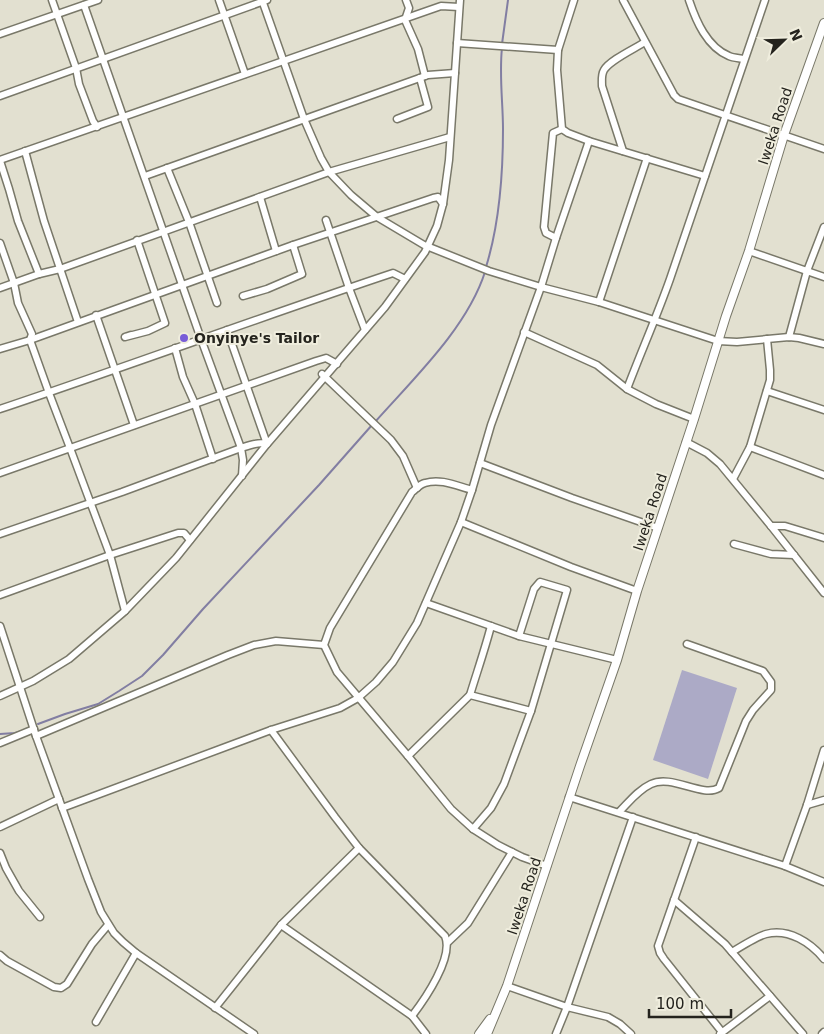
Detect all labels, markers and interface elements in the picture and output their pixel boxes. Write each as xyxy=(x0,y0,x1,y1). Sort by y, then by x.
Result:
north arrow xyxy=(759,15,809,65)
text: N xyxy=(786,26,806,43)
street label: Iweka Road xyxy=(755,85,795,167)
place label: Onyinye's Tailor xyxy=(194,330,319,346)
marker: Onyinye's Tailor xyxy=(178,332,190,344)
street label: Iweka Road xyxy=(630,471,670,553)
street label: Iweka Road xyxy=(504,855,544,937)
scale bar xyxy=(649,986,732,1018)
text: 100 m xyxy=(656,995,704,1013)

